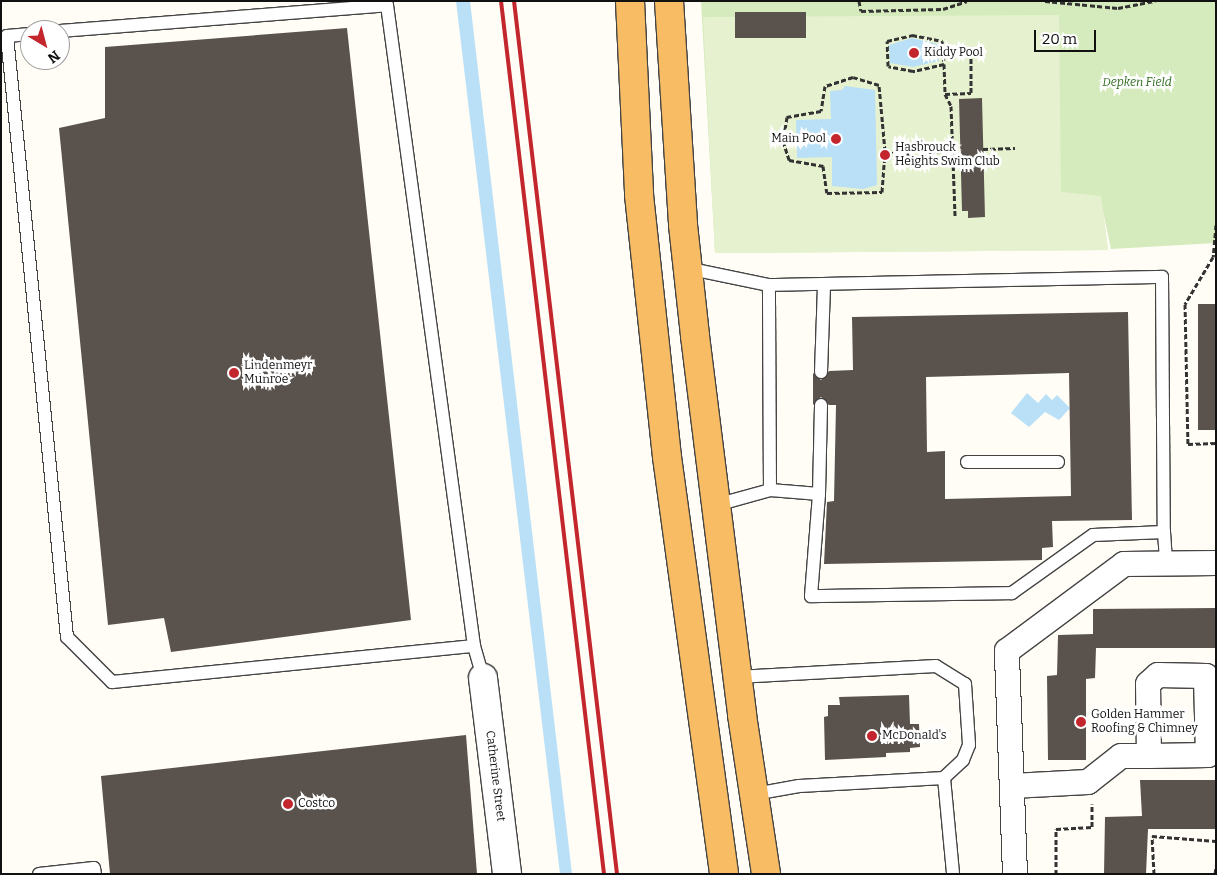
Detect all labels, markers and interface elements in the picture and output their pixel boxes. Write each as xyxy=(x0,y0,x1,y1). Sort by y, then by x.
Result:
north arrow xyxy=(20,20,70,70)
scale bar xyxy=(1037,20,1100,52)
text: 20 m xyxy=(1042,30,1077,48)
place label: Kiddy Pool xyxy=(924,46,983,60)
text: N xyxy=(44,47,63,67)
marker: Kiddy Pool xyxy=(908,47,920,59)
park label: Depken Field xyxy=(1102,76,1172,90)
place label: Main Pool xyxy=(771,132,826,146)
marker: Main Pool xyxy=(830,133,842,145)
place label: Hasbrouck Heights Swim Club xyxy=(895,141,1000,169)
marker: Hasbrouck Heights Swim Club xyxy=(879,149,891,161)
place label: Lindenmeyr Munroe xyxy=(244,359,312,387)
marker: Lindenmeyr Munroe xyxy=(228,367,240,379)
place label: Golden Hammer Roofing & Chimney xyxy=(1091,708,1198,736)
marker: Golden Hammer Roofing & Chimney xyxy=(1075,716,1087,728)
place label: McDonald's xyxy=(882,729,946,743)
street label: Catherine Street xyxy=(482,730,508,822)
marker: McDonald's xyxy=(866,730,878,742)
place label: Costco xyxy=(298,797,335,811)
marker: Costco xyxy=(282,798,294,810)

